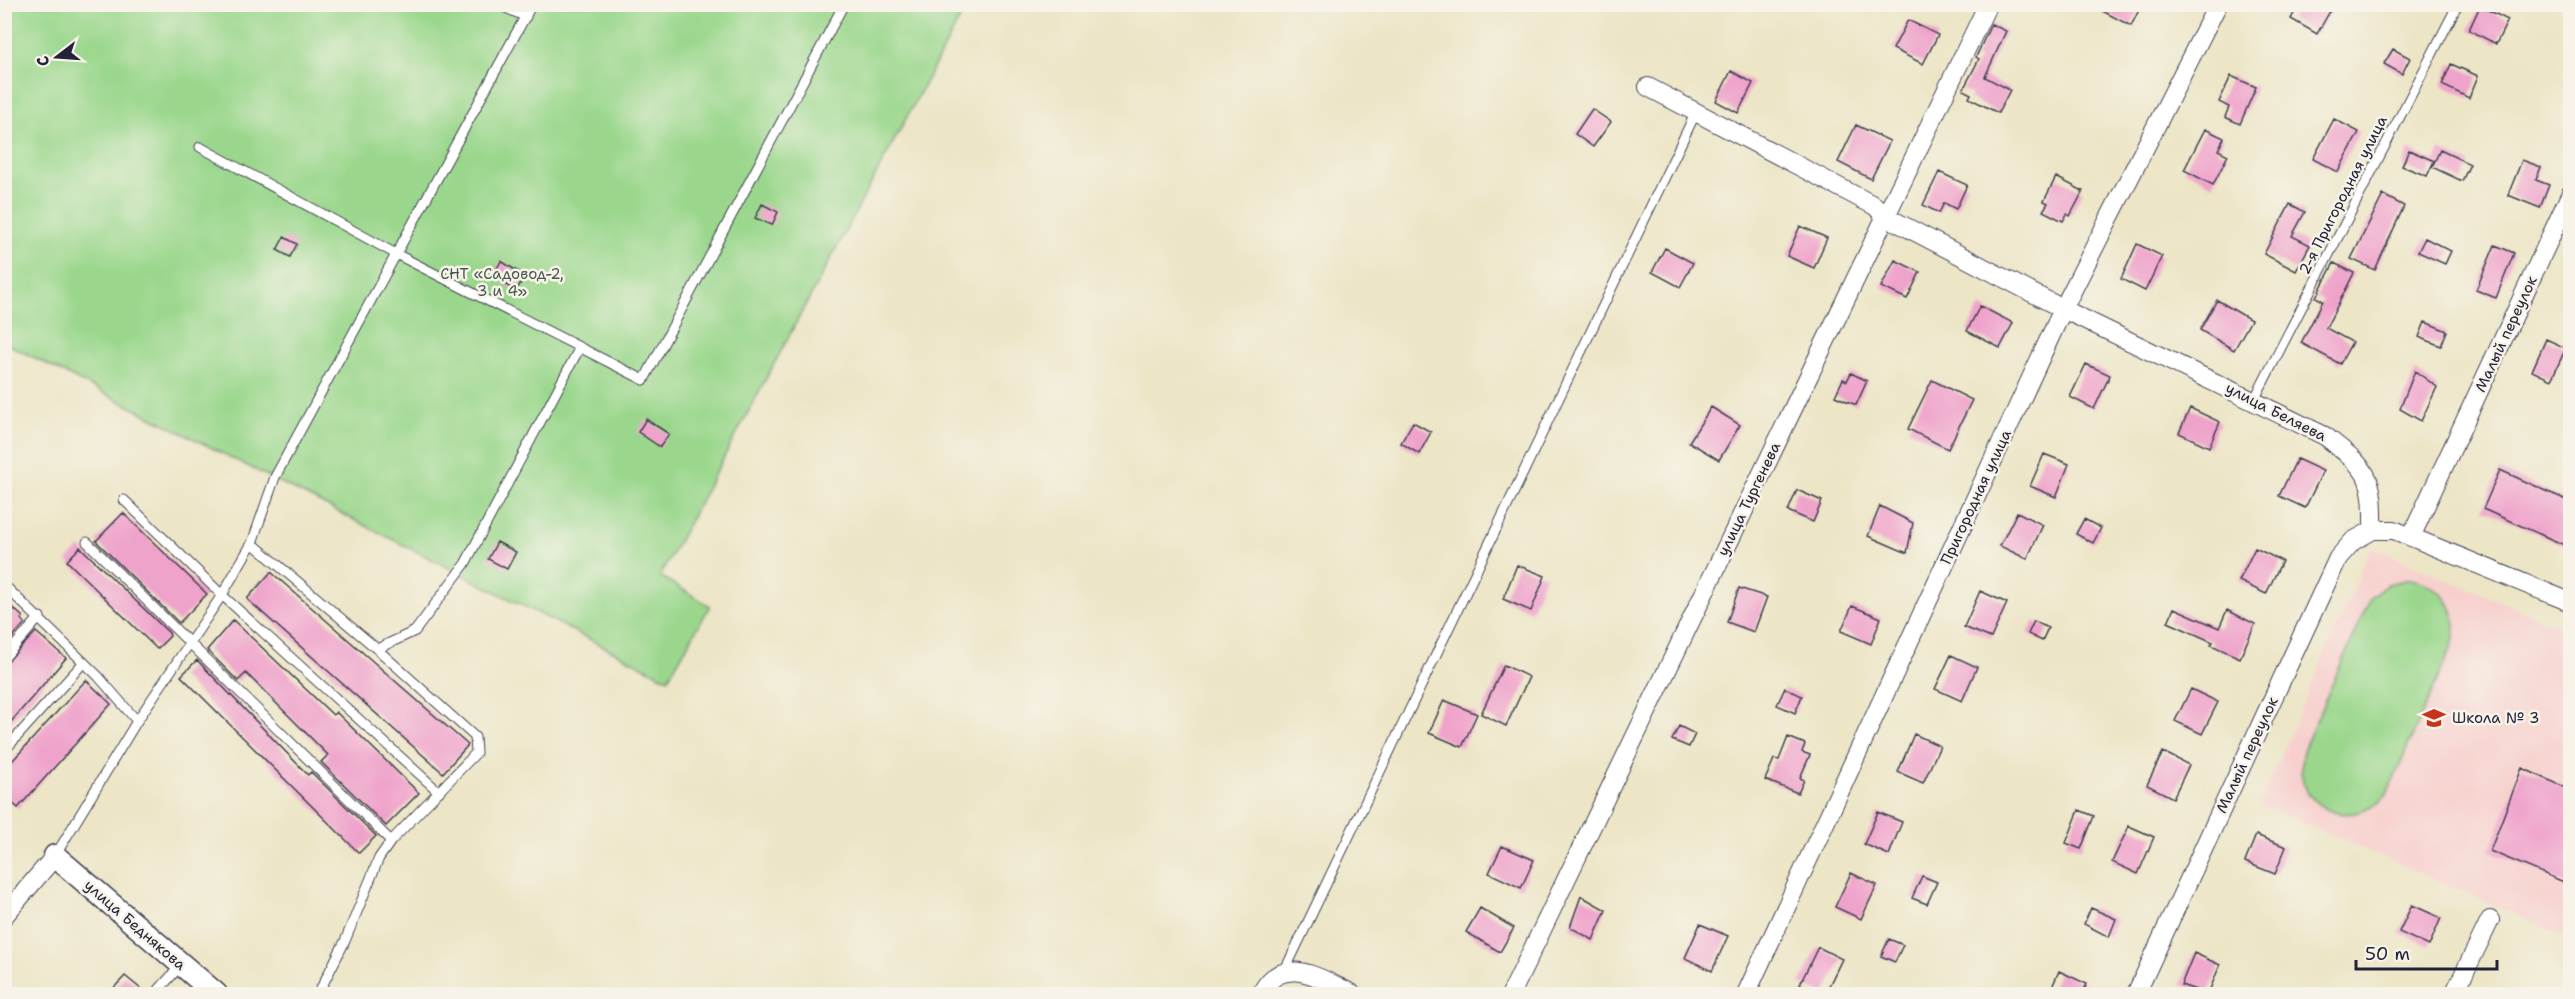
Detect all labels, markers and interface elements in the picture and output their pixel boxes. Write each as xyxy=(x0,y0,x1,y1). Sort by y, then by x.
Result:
north arrow xyxy=(27,27,87,87)
text: С xyxy=(32,53,55,69)
street label: 2-я Пригородная улица xyxy=(2294,112,2392,278)
park label: СНТ «Садовод-2, 3 и 4» xyxy=(440,264,564,301)
street label: Малый переулок xyxy=(2470,273,2542,395)
street label: улица Беляева xyxy=(2222,378,2330,446)
street label: Пригородная улица xyxy=(1936,426,2016,568)
street label: улица Тургенева xyxy=(1713,438,1785,559)
street label: Малый переулок xyxy=(2211,694,2283,816)
school or university icon: Школа № 3 xyxy=(2421,705,2447,731)
place label: Школа № 3 xyxy=(2452,708,2539,728)
street label: улица Беднякова xyxy=(80,875,191,975)
scale bar xyxy=(2356,933,2497,971)
text: 50 m xyxy=(2365,942,2410,966)

